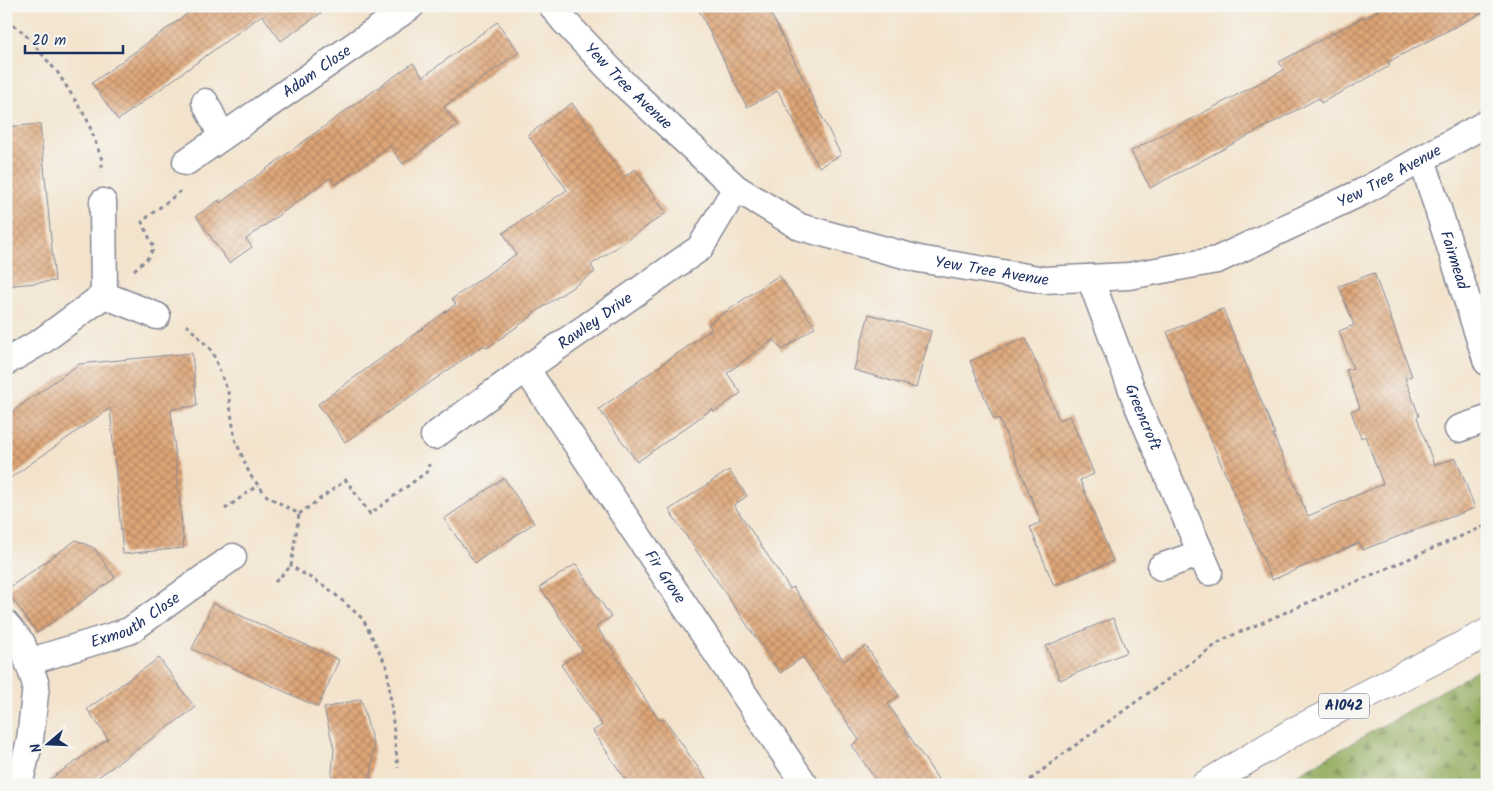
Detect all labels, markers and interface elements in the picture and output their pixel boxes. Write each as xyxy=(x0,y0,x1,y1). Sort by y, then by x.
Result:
scale bar xyxy=(25,22,122,54)
text: 20 m xyxy=(32,29,66,53)
street label: Yew Tree Avenue xyxy=(578,37,678,136)
street label: Adam Close xyxy=(277,39,356,104)
street label: Yew Tree Avenue xyxy=(1333,138,1446,215)
street label: Fairmead xyxy=(1433,227,1476,294)
street label: Yew Tree Avenue xyxy=(933,249,1049,293)
street label: Rawley Drive xyxy=(553,286,638,356)
street label: Greencroft xyxy=(1118,380,1168,455)
street label: Fir Grove xyxy=(638,545,692,609)
street label: Exmouth Close xyxy=(87,586,185,655)
road number: A1042 xyxy=(1319,694,1369,718)
north arrow xyxy=(22,718,72,768)
text: N xyxy=(25,740,48,756)

